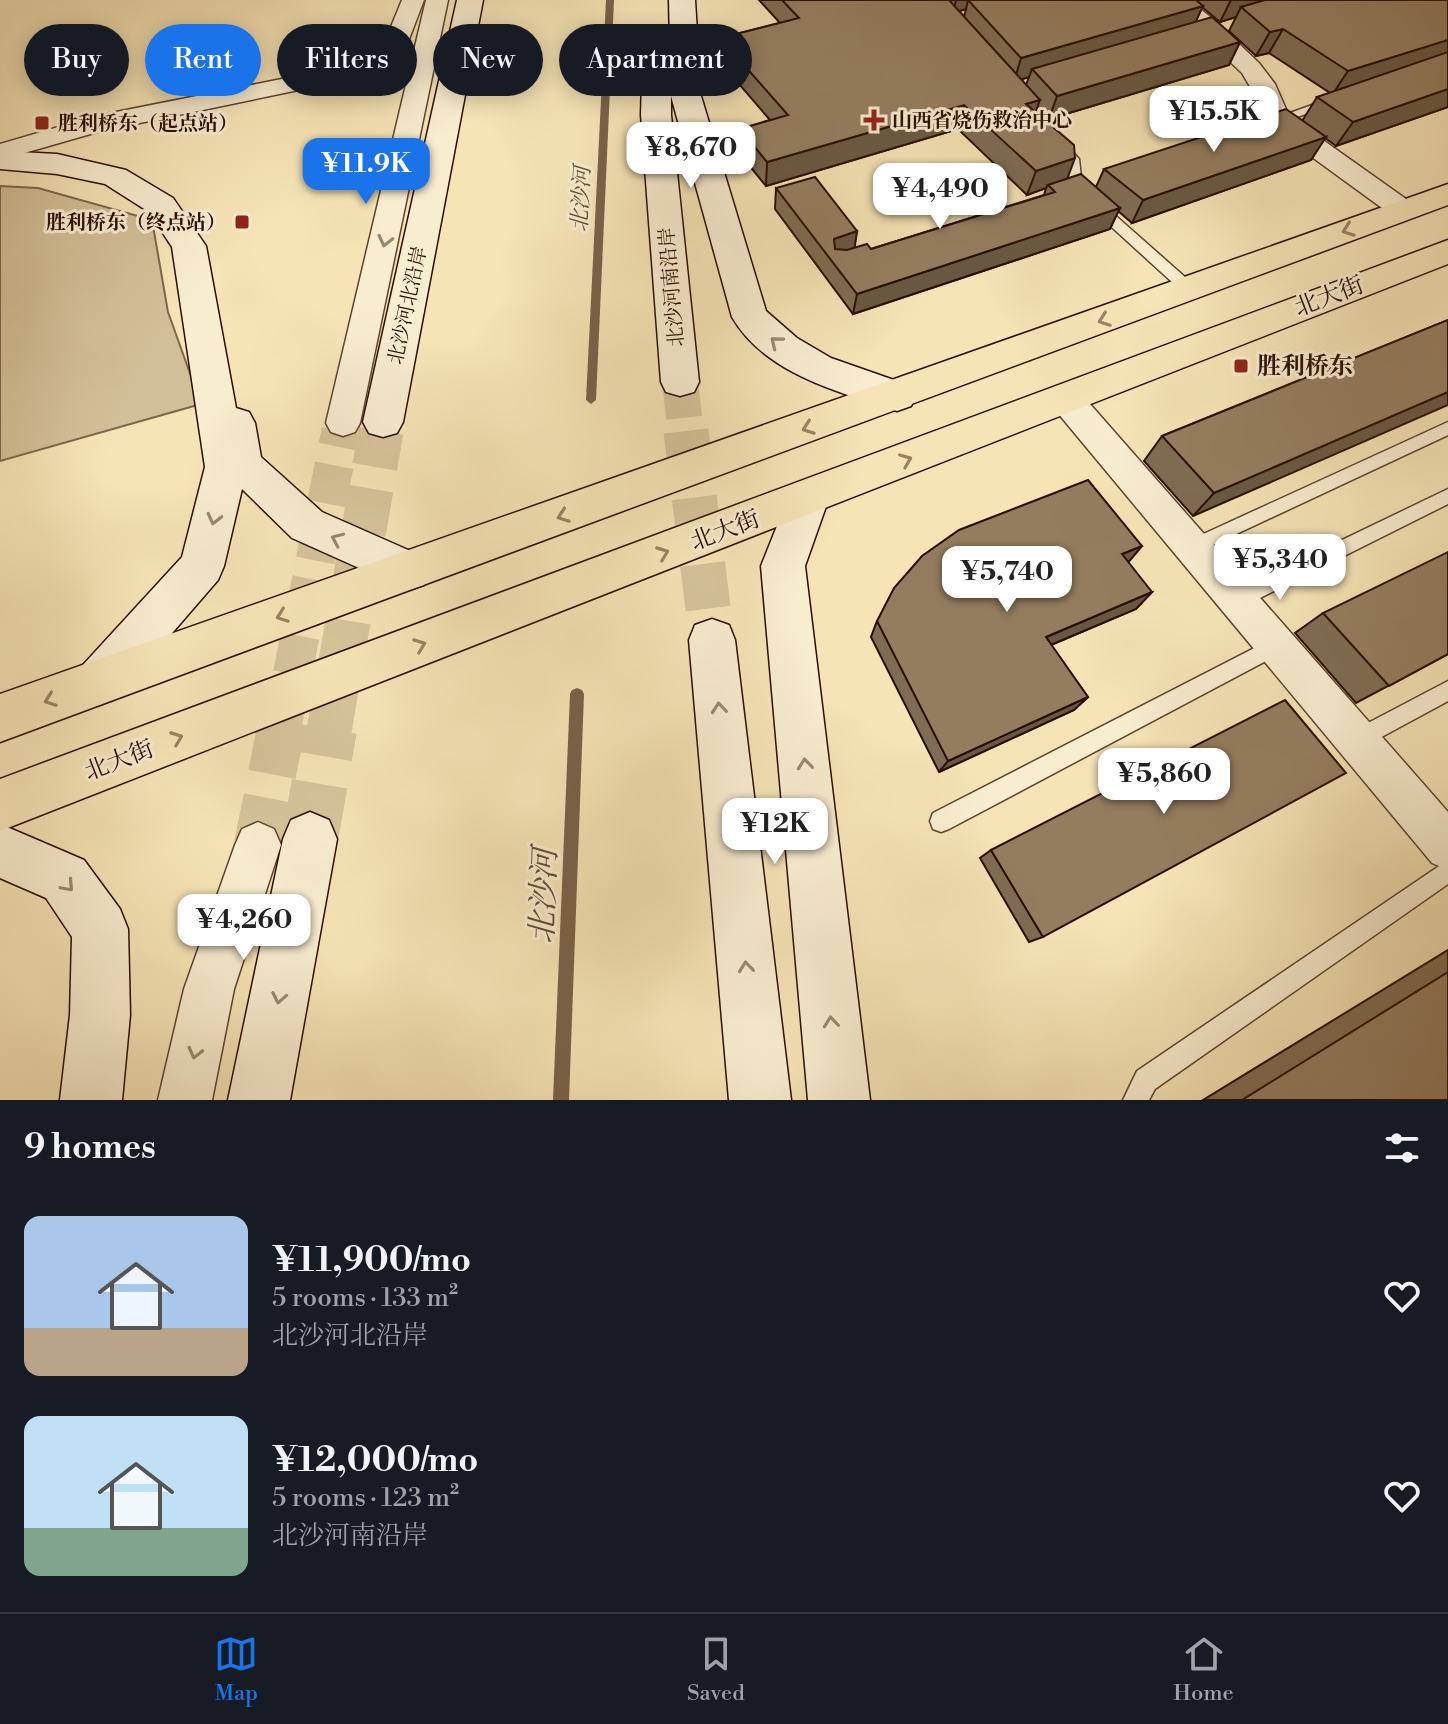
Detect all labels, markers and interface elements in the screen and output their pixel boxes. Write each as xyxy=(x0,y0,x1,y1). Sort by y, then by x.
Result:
chip: Buy xyxy=(24,24,129,96)
chip: Rent xyxy=(145,24,261,96)
chip: Filters xyxy=(277,24,417,96)
chip: New xyxy=(433,24,543,96)
chip: Apartment xyxy=(559,24,752,96)
pin: ¥15.5K xyxy=(1149,86,1279,154)
text: ¥15.5K xyxy=(1168,96,1260,128)
marker: 山西省烧伤救治中心 xyxy=(863,109,885,131)
place label: 山西省烧伤救治中心 xyxy=(892,109,1072,134)
place label: 胜利桥东（起点站） xyxy=(58,112,238,137)
marker: 胜利桥东（起点站） xyxy=(33,114,51,132)
pin: ¥8,670 xyxy=(626,122,756,190)
text: ¥8,670 xyxy=(644,132,738,164)
pin: ¥11.9K xyxy=(301,138,431,206)
text: ¥11.9K xyxy=(321,148,411,180)
water label: 北沙河 xyxy=(566,161,597,233)
pin: ¥4,490 xyxy=(875,163,1005,231)
text: ¥4,490 xyxy=(891,173,989,205)
place label: 胜利桥东（终点站） xyxy=(46,211,226,236)
marker: 胜利桥东（终点站） xyxy=(233,213,251,231)
one-way arrow xyxy=(1342,221,1356,237)
street label: 北沙河南沿岸 xyxy=(655,226,690,348)
one-way arrow xyxy=(377,233,394,247)
street label: 北沙河北沿岸 xyxy=(384,244,433,367)
street label: 北大街 xyxy=(1290,270,1368,324)
one-way arrow xyxy=(1098,310,1112,327)
one-way arrow xyxy=(771,337,785,352)
place label: 胜利桥东 xyxy=(1257,352,1353,382)
marker: 胜利桥东 xyxy=(1232,357,1250,375)
one-way arrow xyxy=(801,418,815,435)
one-way arrow xyxy=(898,453,912,469)
street label: 北大街 xyxy=(686,504,764,558)
one-way arrow xyxy=(557,506,571,523)
one-way arrow xyxy=(206,512,223,526)
one-way arrow xyxy=(331,533,346,549)
pin: ¥5,340 xyxy=(1215,534,1345,602)
text: ¥5,340 xyxy=(1232,544,1328,576)
one-way arrow xyxy=(656,546,670,563)
pin: ¥5,740 xyxy=(942,546,1072,614)
text: ¥5,740 xyxy=(960,556,1054,588)
one-way arrow xyxy=(276,607,290,623)
one-way arrow xyxy=(412,638,426,655)
one-way arrow xyxy=(43,690,57,707)
one-way arrow xyxy=(710,701,727,714)
one-way arrow xyxy=(170,731,184,748)
street label: 北大街 xyxy=(80,734,158,788)
pin: ¥5,860 xyxy=(1099,748,1229,816)
one-way arrow xyxy=(796,757,813,770)
text: ¥5,860 xyxy=(1116,758,1212,790)
pin: ¥12K xyxy=(728,798,822,866)
text: ¥12K xyxy=(740,808,810,840)
water label: 北沙河 xyxy=(522,842,566,945)
one-way arrow xyxy=(59,877,73,891)
pin: ¥4,260 xyxy=(179,894,309,962)
text: ¥4,260 xyxy=(196,904,292,936)
one-way arrow xyxy=(738,960,755,973)
one-way arrow xyxy=(271,991,288,1004)
one-way arrow xyxy=(823,1015,840,1028)
one-way arrow xyxy=(187,1046,204,1060)
icon: filters xyxy=(1380,1126,1424,1170)
text: 9 homes xyxy=(24,1127,156,1169)
text: ¥11,900/mo xyxy=(272,1240,471,1282)
icon: home xyxy=(88,1248,184,1344)
icon: heart xyxy=(1380,1274,1424,1318)
text: 5 rooms · 133 m² xyxy=(272,1282,458,1314)
text: 北沙河北沿岸 xyxy=(272,1320,428,1352)
text: ¥12,000/mo xyxy=(272,1440,478,1482)
icon: home xyxy=(88,1448,184,1544)
icon: heart xyxy=(1380,1474,1424,1518)
text: 5 rooms · 123 m² xyxy=(272,1482,459,1514)
text: 北沙河南沿岸 xyxy=(272,1520,428,1552)
tab: Map xyxy=(214,1632,258,1707)
tab: Saved xyxy=(687,1632,745,1707)
tab: Home xyxy=(1173,1632,1234,1707)

